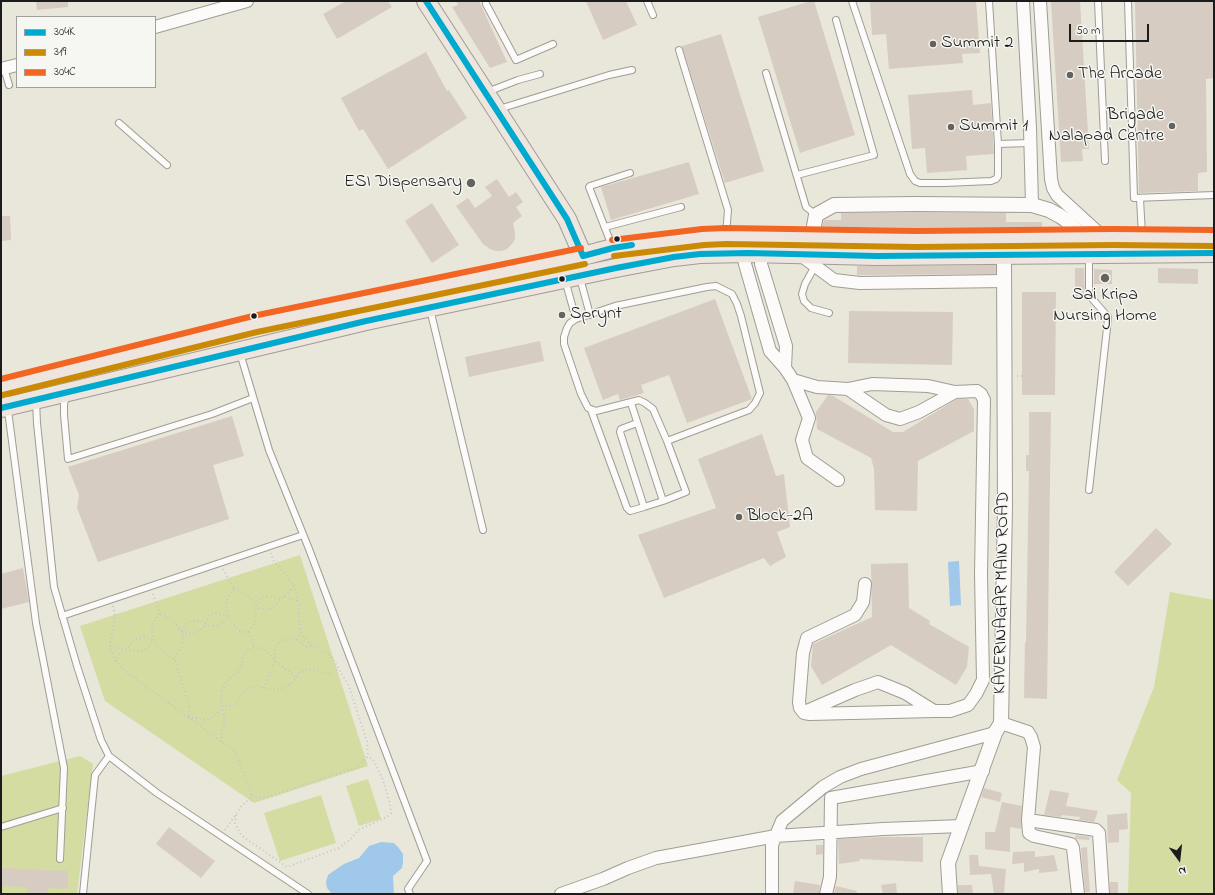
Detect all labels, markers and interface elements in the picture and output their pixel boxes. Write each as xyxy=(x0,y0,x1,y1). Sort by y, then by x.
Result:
legend xyxy=(16,16,156,88)
scale bar xyxy=(1071,16,1151,42)
text: 50 m xyxy=(1076,22,1100,40)
text: 304K xyxy=(54,23,75,41)
place label: Summit 2 xyxy=(941,33,1013,55)
marker: Summit 2 xyxy=(928,39,938,49)
text: 319 xyxy=(54,43,66,61)
text: 304C xyxy=(54,63,76,81)
place label: The Arcade xyxy=(1078,64,1162,86)
marker: The Arcade xyxy=(1065,70,1075,80)
place label: Brigade Nalapad Centre xyxy=(1049,105,1164,148)
place label: Summit 1 xyxy=(959,116,1028,138)
marker: Brigade Nalapad Centre xyxy=(1167,121,1177,131)
marker: Summit 1 xyxy=(946,122,956,132)
place label: ESI Dispensary xyxy=(344,172,462,194)
marker: ESI Dispensary xyxy=(465,177,477,189)
unlabelled marker xyxy=(612,234,622,244)
marker: Sai Kripa Nursing Home xyxy=(1099,272,1111,284)
unlabelled marker xyxy=(557,274,567,284)
place label: Sai Kripa Nursing Home xyxy=(1053,285,1157,328)
place label: Sprynt xyxy=(570,304,622,326)
marker: Sprynt xyxy=(557,310,567,320)
unlabelled marker xyxy=(249,311,259,321)
street label: KAVERINAGAR MAIN ROAD xyxy=(990,492,1016,694)
place label: Block-2A xyxy=(747,506,813,528)
marker: Block-2A xyxy=(734,512,744,522)
north arrow xyxy=(1159,839,1199,879)
text: N xyxy=(1176,862,1188,879)

